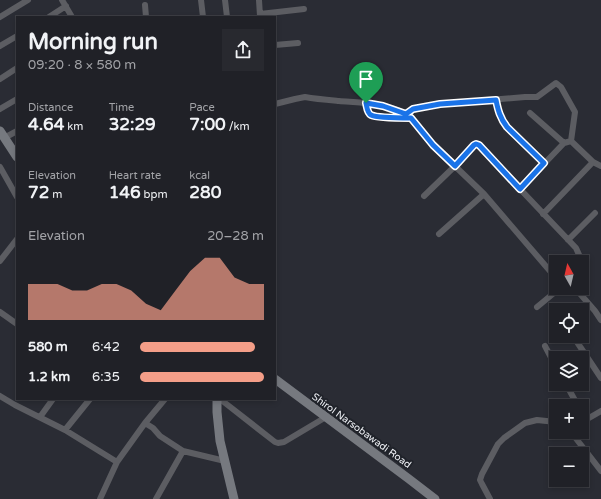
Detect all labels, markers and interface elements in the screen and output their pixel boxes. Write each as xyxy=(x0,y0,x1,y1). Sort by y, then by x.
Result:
text: Morning run xyxy=(28,29,158,55)
button: share xyxy=(222,29,264,71)
text: 09:20 · 8 × 580 m xyxy=(28,57,136,73)
pin xyxy=(349,62,383,103)
icon: arrive xyxy=(355,68,377,90)
text: Distance xyxy=(28,101,73,114)
text: Time xyxy=(109,101,134,114)
text: Pace xyxy=(189,101,215,114)
text: 4.64 xyxy=(28,114,64,135)
text: 32:29 xyxy=(109,114,156,135)
text: 7:00 xyxy=(189,114,226,135)
text: km xyxy=(64,120,83,133)
text: /km xyxy=(226,120,250,133)
text: Elevation xyxy=(28,169,76,182)
text: Heart rate xyxy=(109,169,161,182)
text: kcal xyxy=(189,169,210,182)
text: 72 xyxy=(28,182,49,203)
text: 146 xyxy=(109,182,141,203)
text: 280 xyxy=(189,182,221,203)
text: m xyxy=(49,188,62,201)
text: bpm xyxy=(141,188,168,201)
text: Elevation xyxy=(28,228,85,244)
text: 20–28 m xyxy=(207,228,264,244)
north arrow xyxy=(549,255,589,295)
map controls xyxy=(549,255,589,487)
button: locate xyxy=(549,303,589,343)
text: 580 m xyxy=(28,339,68,355)
text: 6:42 xyxy=(92,339,120,355)
button: layers xyxy=(549,351,589,391)
text: 1.2 km xyxy=(28,369,70,385)
text: 6:35 xyxy=(92,369,120,385)
street label: Shirol Narsobawadi Road xyxy=(309,391,413,471)
button: + xyxy=(549,399,589,439)
button: − xyxy=(549,447,589,487)

